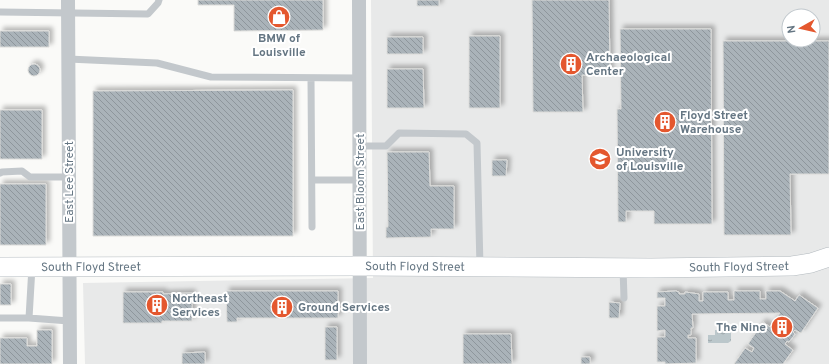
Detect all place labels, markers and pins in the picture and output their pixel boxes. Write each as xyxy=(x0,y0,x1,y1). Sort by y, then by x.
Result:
shop icon: BMW of Louisville xyxy=(266,4,292,30)
place label: BMW of Louisville xyxy=(252,31,306,61)
place label: Archaeological Center xyxy=(586,50,671,80)
building icon: Archaeological Center xyxy=(558,51,584,77)
place label: Floyd Street Warehouse xyxy=(680,108,748,138)
building icon: Floyd Street Warehouse xyxy=(652,109,678,135)
place label: University of Louisville xyxy=(616,145,684,175)
school or university icon: University of Louisville xyxy=(587,146,613,172)
place label: Northeast Services xyxy=(172,291,228,321)
building icon: Northeast Services xyxy=(144,292,170,318)
building icon: Ground Services xyxy=(269,294,295,320)
place label: Ground Services xyxy=(298,300,390,316)
building icon: The Nine xyxy=(769,314,795,340)
place label: The Nine xyxy=(716,320,766,336)

